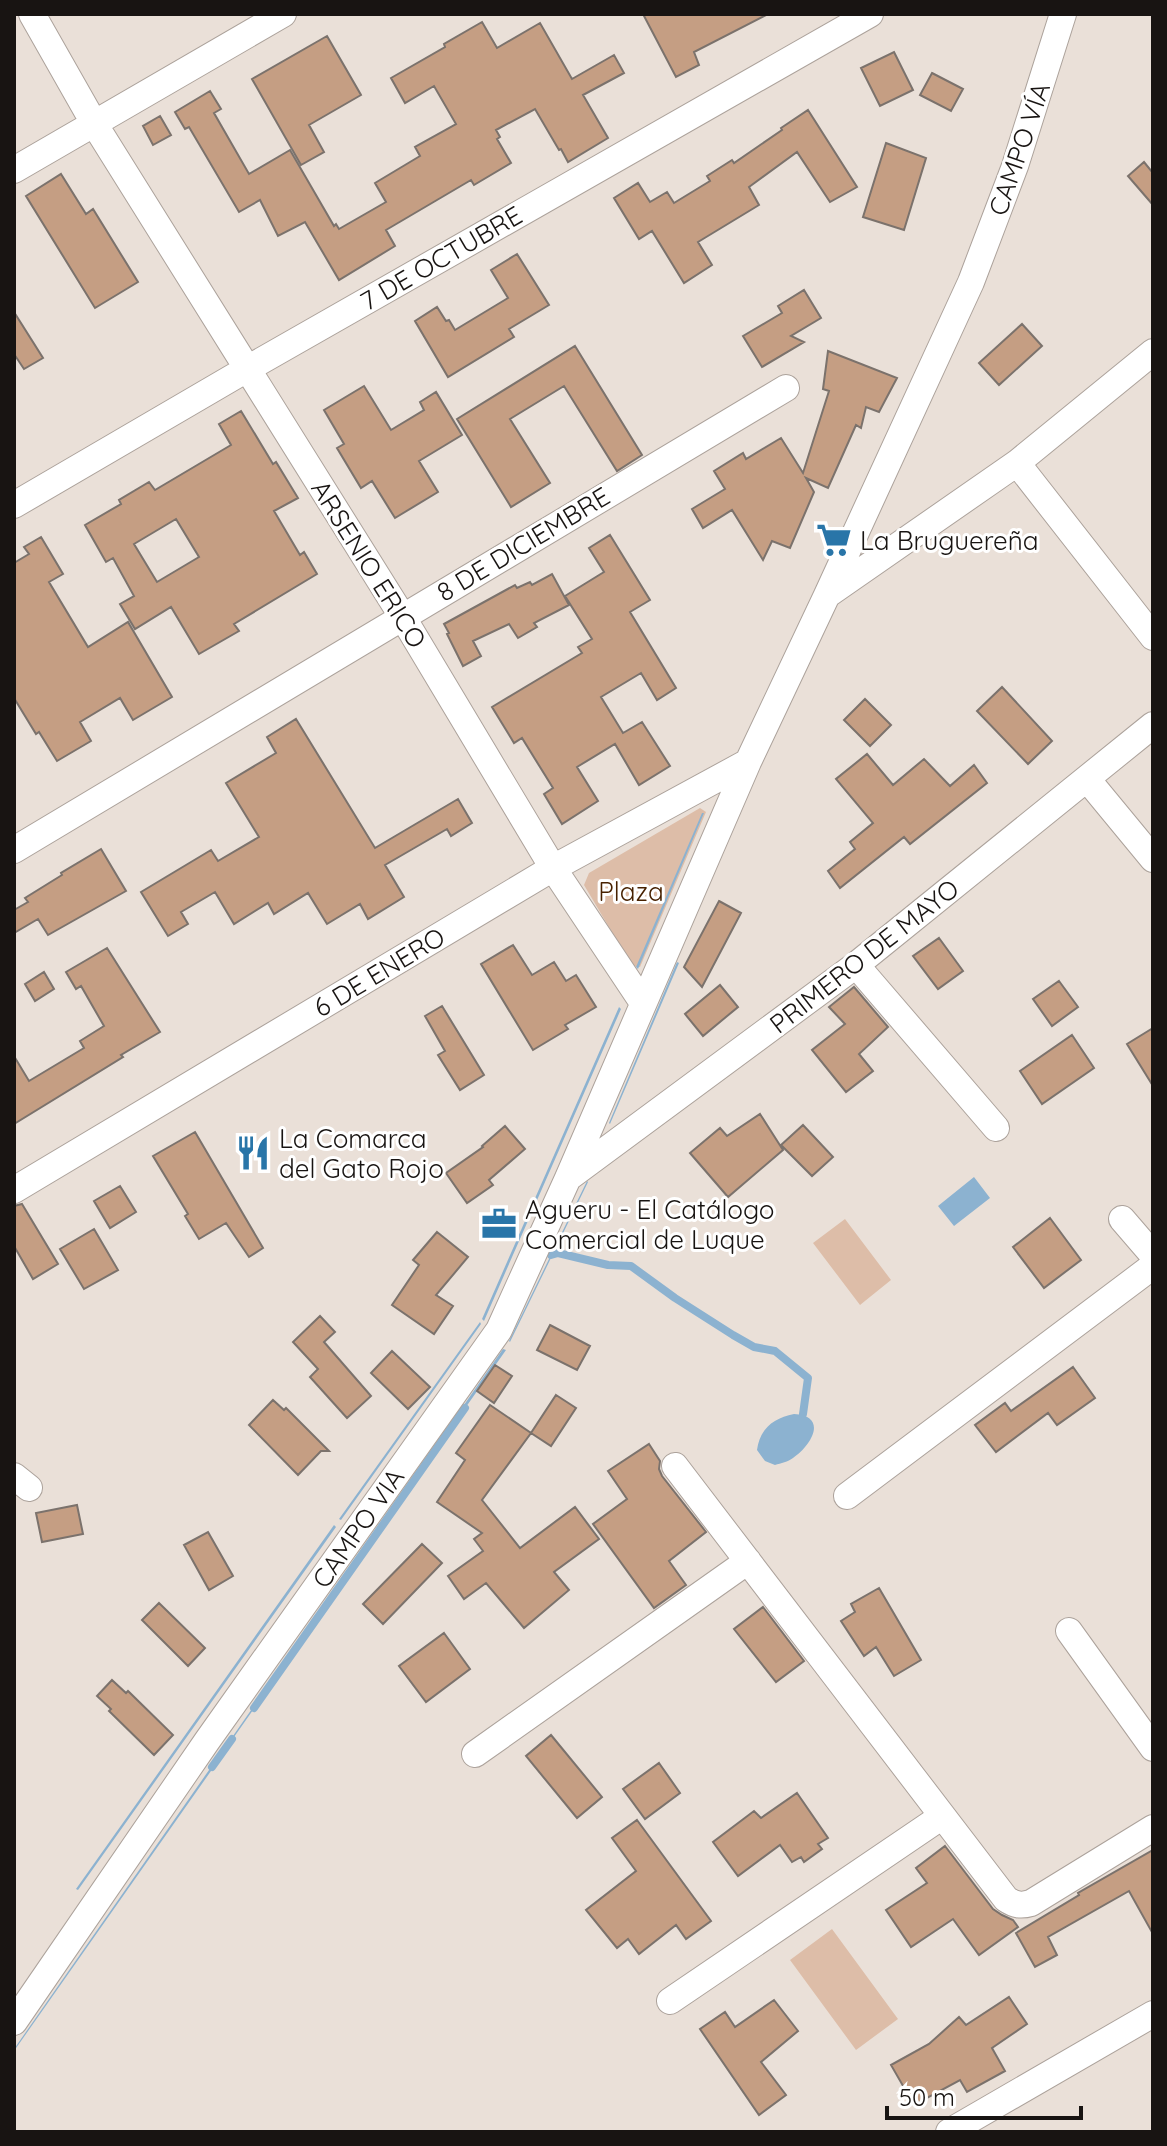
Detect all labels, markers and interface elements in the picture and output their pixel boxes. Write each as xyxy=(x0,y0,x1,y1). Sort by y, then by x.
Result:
street label: CAMPO VÍA xyxy=(981,78,1057,220)
street label: 7 DE OCTUBRE xyxy=(354,198,528,318)
street label: ARSENIO ERICO xyxy=(304,474,434,654)
street label: 8 DE DICIEMBRE xyxy=(431,479,615,609)
supermarket icon: La Bruguereña xyxy=(815,521,853,559)
place label: La Bruguereña xyxy=(860,524,1039,557)
street label: PRIMERO DE MAYO xyxy=(763,872,965,1040)
park label: Plaza xyxy=(598,875,664,908)
street label: 6 DE ENERO xyxy=(307,920,451,1024)
place label: La Comarca del Gato Rojo xyxy=(279,1122,444,1185)
restaurant icon: La Comarca del Gato Rojo xyxy=(234,1134,272,1172)
place label: Agueru - El Catálogo Comercial de Luque xyxy=(525,1193,774,1256)
office icon: Agueru - El Catálogo Comercial de Luque xyxy=(480,1205,518,1243)
street label: CAMPO VIA xyxy=(305,1462,411,1594)
scale bar xyxy=(887,2070,1081,2120)
text: 50 m xyxy=(899,2082,955,2112)

